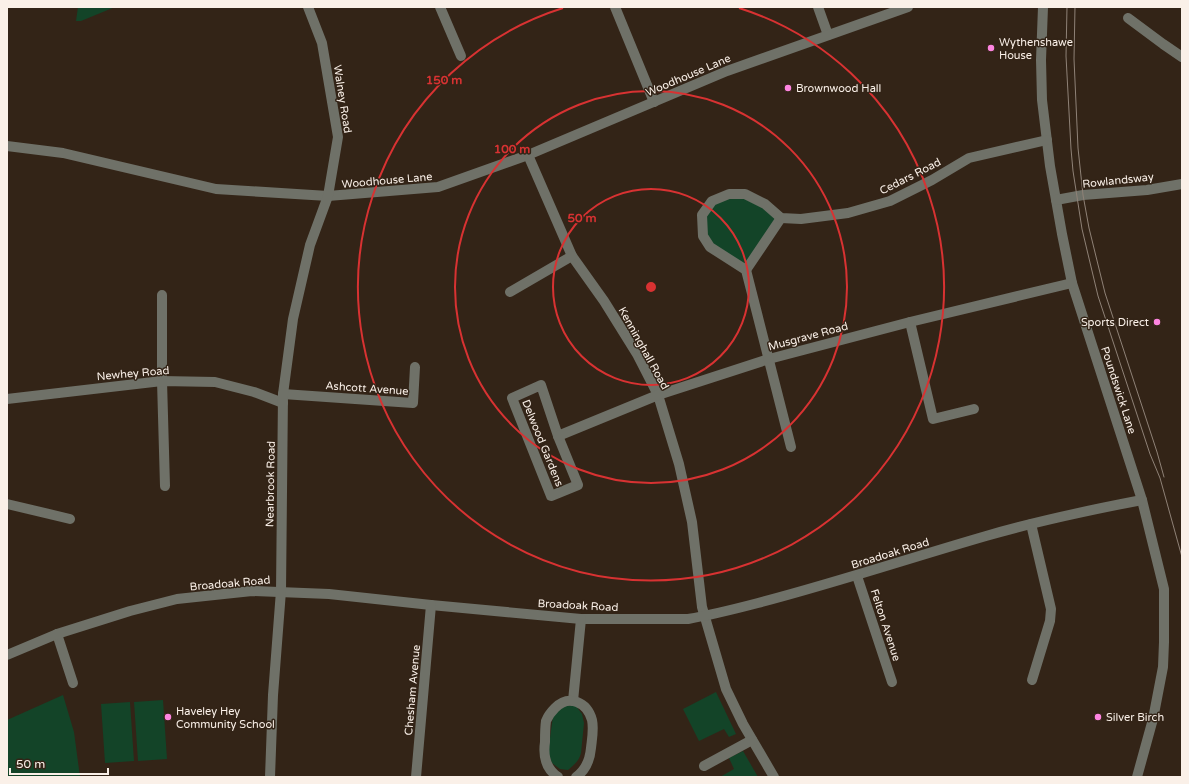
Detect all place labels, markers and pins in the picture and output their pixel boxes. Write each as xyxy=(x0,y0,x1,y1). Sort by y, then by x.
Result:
place label: Wythenshawe House xyxy=(999,36,1073,62)
marker: Wythenshawe House xyxy=(986,43,996,53)
place label: Brownwood Hall xyxy=(796,82,881,95)
marker: Brownwood Hall xyxy=(783,83,793,93)
centre of rings xyxy=(644,280,658,294)
place label: Sports Direct xyxy=(1081,316,1149,329)
marker: Sports Direct xyxy=(1152,317,1162,327)
place label: Haveley Hey Community School xyxy=(176,705,275,731)
place label: Silver Birch xyxy=(1106,711,1164,724)
marker: Haveley Hey Community School xyxy=(163,712,173,722)
marker: Silver Birch xyxy=(1093,712,1103,722)

